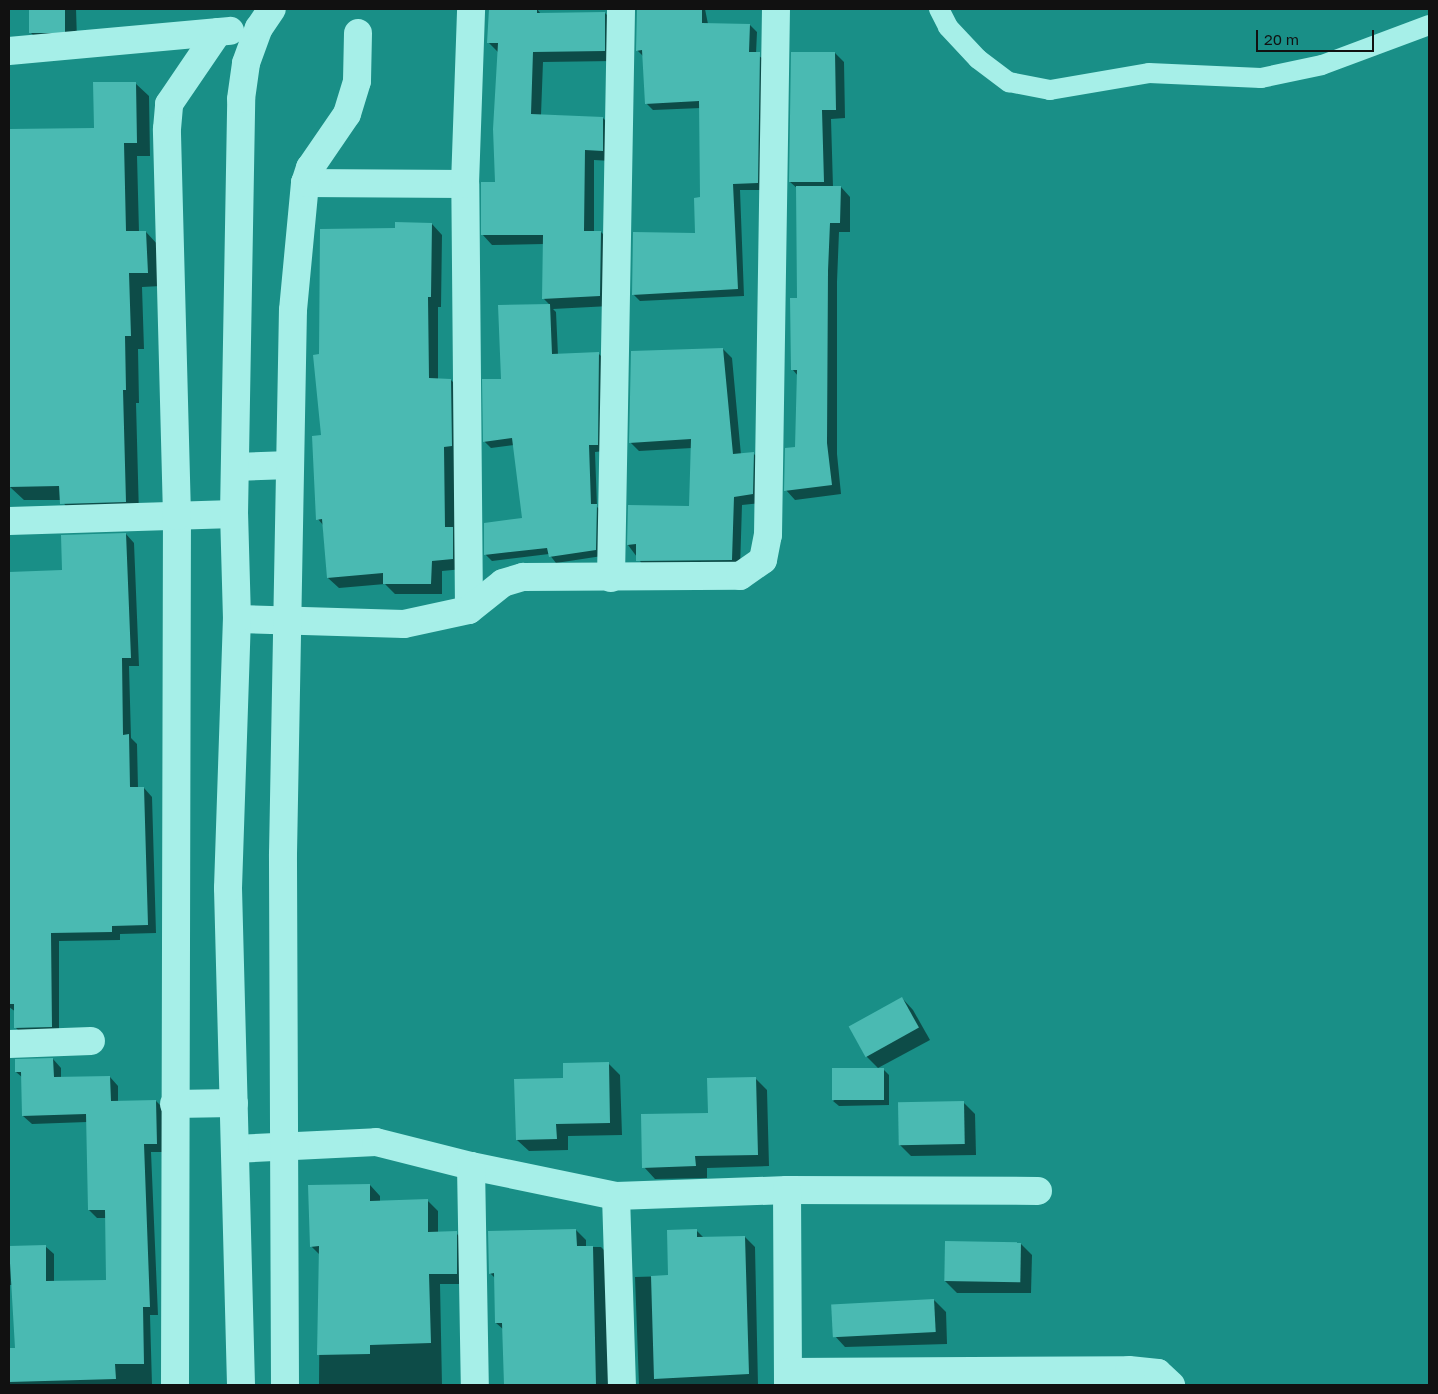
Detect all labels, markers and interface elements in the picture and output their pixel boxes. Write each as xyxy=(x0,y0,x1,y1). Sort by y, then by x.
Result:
scale bar xyxy=(1258,20,1376,52)
text: 20 m xyxy=(1264,30,1299,48)

